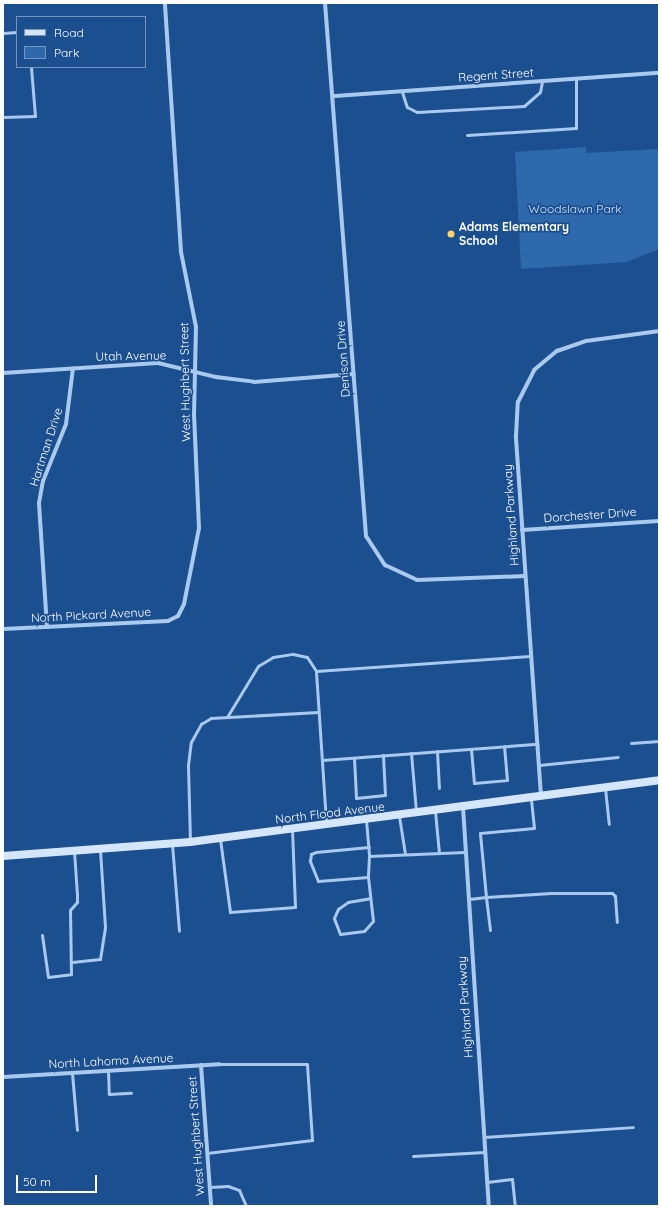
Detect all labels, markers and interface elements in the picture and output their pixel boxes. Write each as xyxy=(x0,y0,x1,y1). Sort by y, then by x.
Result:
legend xyxy=(16,16,146,68)
text: Road xyxy=(54,25,84,40)
text: Park xyxy=(54,45,79,60)
street label: Regent Street xyxy=(458,65,534,85)
park label: Woodslawn Park xyxy=(528,202,622,216)
place label: Adams Elementary School xyxy=(459,220,569,248)
marker: Adams Elementary School xyxy=(446,229,456,239)
street label: Denison Drive xyxy=(333,320,353,398)
street label: West Hughbert Street xyxy=(177,322,193,442)
street label: Utah Avenue xyxy=(95,348,167,364)
street label: Hartman Drive xyxy=(26,406,66,488)
street label: Highland Parkway xyxy=(500,464,522,566)
street label: Dorchester Drive xyxy=(543,505,637,525)
street label: North Pickard Avenue xyxy=(31,605,151,625)
street label: North Flood Avenue xyxy=(274,799,386,827)
street label: Highland Parkway xyxy=(454,956,476,1058)
street label: North Lahoma Avenue xyxy=(48,1051,174,1071)
street label: West Hughbert Street xyxy=(185,1076,207,1196)
scale bar xyxy=(18,1167,99,1193)
text: 50 m xyxy=(23,1174,51,1189)

